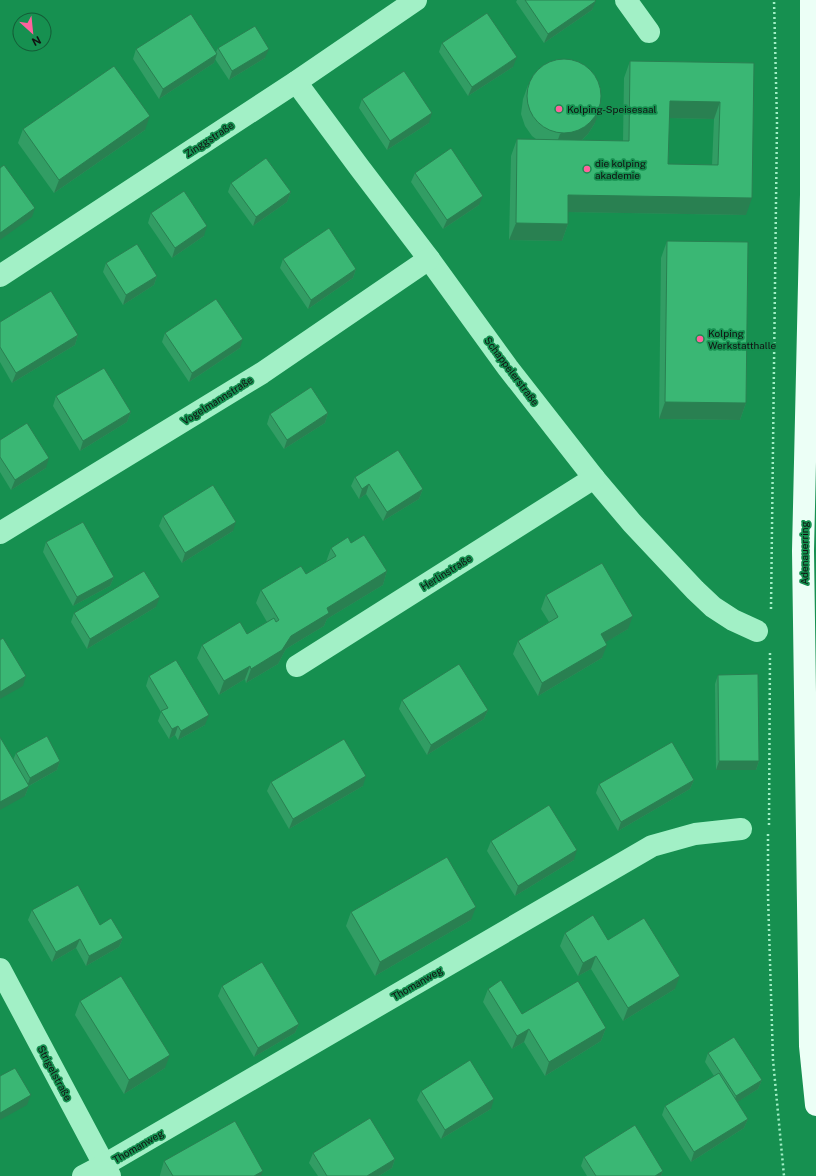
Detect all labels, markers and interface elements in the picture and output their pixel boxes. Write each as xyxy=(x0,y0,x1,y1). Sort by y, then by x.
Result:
north arrow xyxy=(12,12,52,52)
text: N xyxy=(30,34,43,48)
place label: Kolping-Speisesaal xyxy=(567,103,656,115)
marker: Kolping-Speisesaal xyxy=(554,104,564,114)
street label: Zinggstraße xyxy=(182,118,236,159)
place label: die kolping akademie xyxy=(595,157,646,181)
marker: die kolping akademie xyxy=(582,164,592,174)
place label: Kolping Werkstatthalle xyxy=(708,327,776,351)
street label: Schappelerstraße xyxy=(482,334,542,408)
marker: Kolping Werkstatthalle xyxy=(695,334,705,344)
street label: Vogelmannstraße xyxy=(179,373,255,427)
street label: Adenauerring xyxy=(798,521,810,585)
street label: Herlinstraße xyxy=(418,551,474,592)
street label: Thomanweg xyxy=(389,964,445,1002)
street label: Strigelstraße xyxy=(35,1043,75,1103)
street label: Thomanweg xyxy=(110,1127,166,1165)

